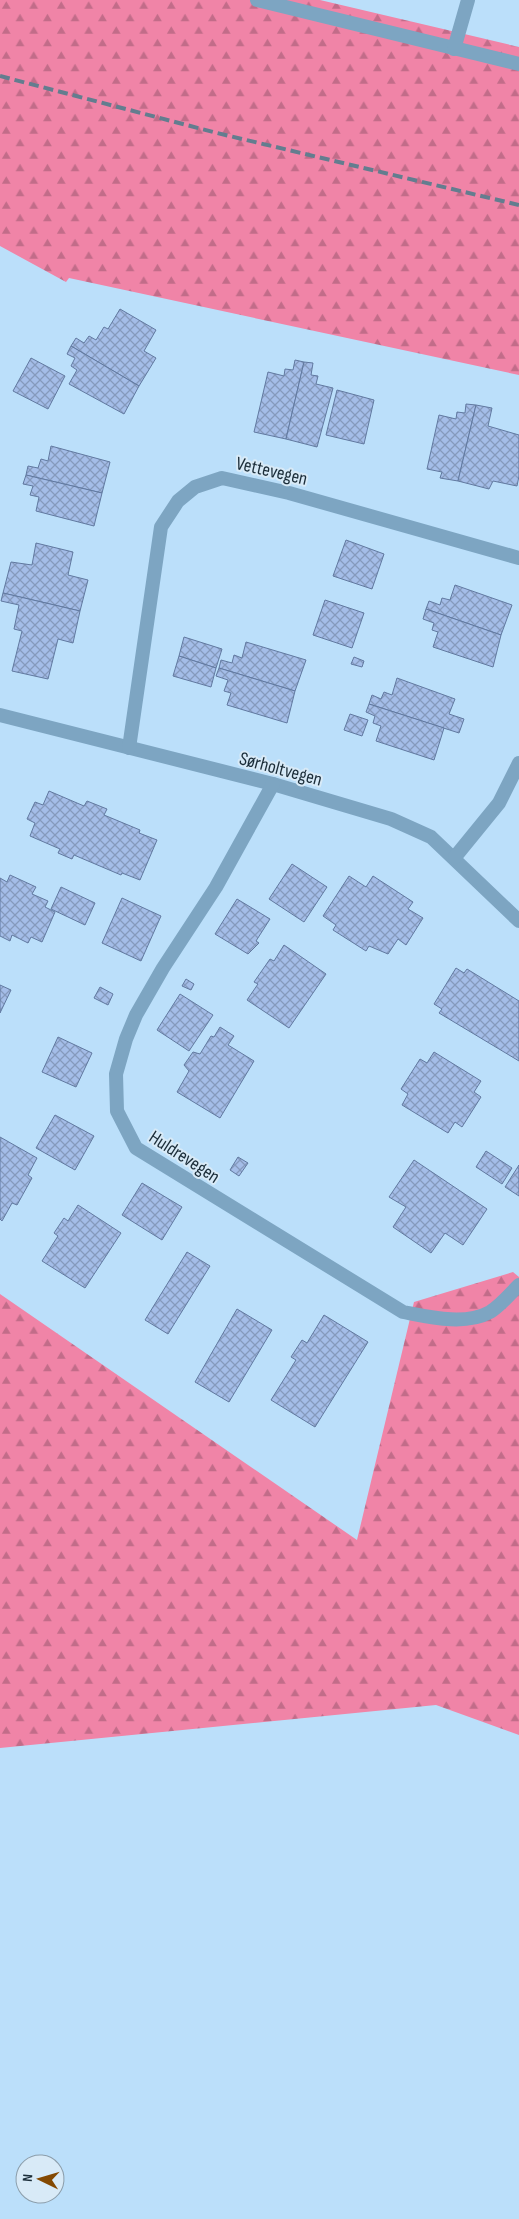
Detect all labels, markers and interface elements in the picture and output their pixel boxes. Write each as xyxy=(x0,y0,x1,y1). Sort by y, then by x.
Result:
street label: Vettevegen xyxy=(234,452,310,491)
street label: Sørholtvegen xyxy=(237,747,325,792)
street label: Huldrevegen xyxy=(144,1126,224,1189)
north arrow xyxy=(15,2154,65,2204)
text: N xyxy=(19,2173,36,2182)

